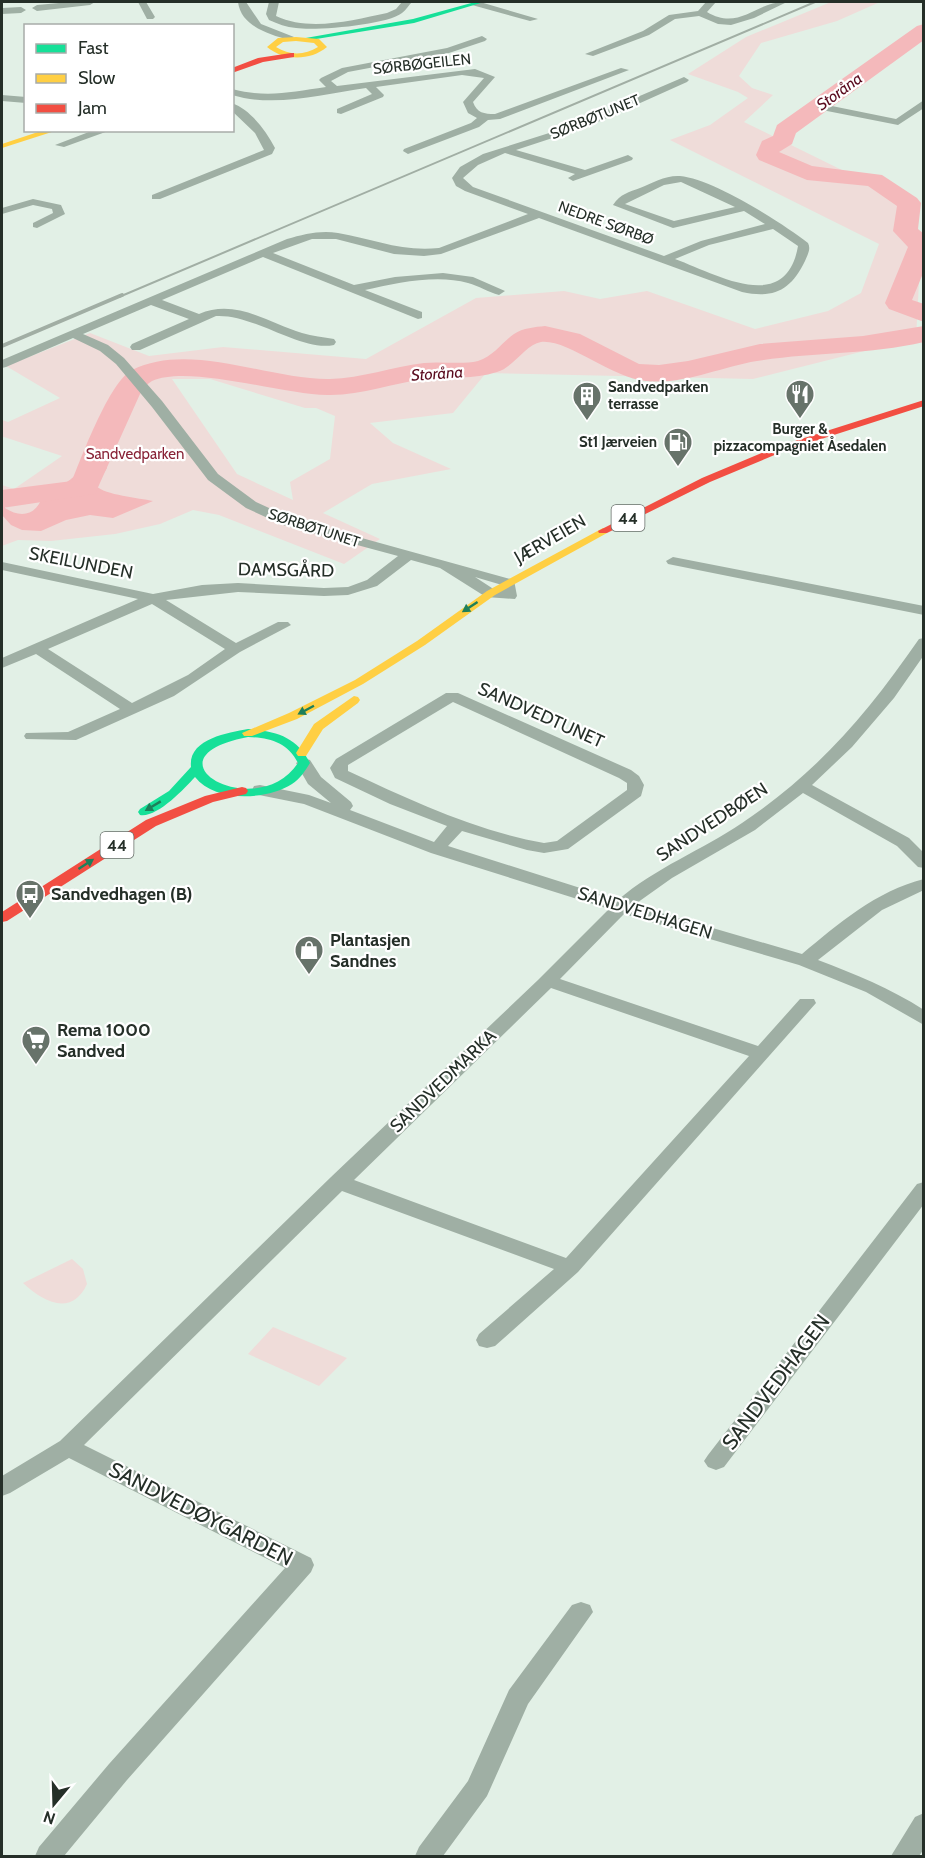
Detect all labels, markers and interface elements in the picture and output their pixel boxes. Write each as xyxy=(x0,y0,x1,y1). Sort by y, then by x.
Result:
legend xyxy=(24,24,234,132)
text: Fast xyxy=(78,37,109,59)
street label: SØRBØGEILEN xyxy=(372,50,472,78)
text: Slow xyxy=(78,67,115,89)
water label: Storåna xyxy=(813,68,866,114)
street label: SØRBØTUNET xyxy=(547,91,643,143)
text: Jam xyxy=(77,97,107,119)
street label: NEDRE SØRBØ xyxy=(556,197,656,249)
water label: Storåna xyxy=(410,362,464,385)
place label: Sandvedparken terrasse xyxy=(608,378,709,413)
restaurant icon: Burger & pizzacompagniet Åsedalen xyxy=(784,378,816,420)
building icon: Sandvedparken terrasse xyxy=(571,380,603,422)
place label: Burger & pizzacompagniet Åsedalen xyxy=(713,420,887,455)
fuel station icon: St1 Jærveien xyxy=(662,426,694,468)
place label: St1 Jærveien xyxy=(579,433,657,451)
park label: Sandvedparken xyxy=(86,445,184,463)
street label: SØRBØTUNET xyxy=(266,505,362,551)
road number: 44 xyxy=(612,505,644,531)
street label: JÆRVEIEN xyxy=(509,510,590,569)
street label: SKEILUNDEN xyxy=(27,542,135,584)
street label: DAMSGÅRD xyxy=(238,558,334,582)
one-way arrow xyxy=(462,601,478,613)
street label: SANDVEDTUNET xyxy=(475,677,608,753)
one-way arrow xyxy=(297,705,314,715)
street label: SANDVEDBØEN xyxy=(652,778,772,866)
one-way arrow xyxy=(144,801,161,811)
road number: 44 xyxy=(100,832,134,858)
one-way arrow xyxy=(78,859,94,870)
bus stop icon: Sandvedhagen (B) xyxy=(14,878,46,920)
street label: SANDVEDHAGEN xyxy=(575,882,715,944)
place label: Sandvedhagen (B) xyxy=(51,883,193,905)
place label: Plantasjen Sandnes xyxy=(330,929,410,972)
shop icon: Plantasjen Sandnes xyxy=(293,934,325,976)
place label: Rema 1000 Sandved xyxy=(57,1019,151,1062)
supermarket icon: Rema 1000 Sandved xyxy=(20,1024,52,1066)
street label: SANDVEDMARKA xyxy=(385,1025,501,1137)
street label: SANDVEDHAGEN xyxy=(717,1309,835,1454)
street label: SANDVEDØYGARDEN xyxy=(105,1456,297,1571)
north arrow xyxy=(24,1774,84,1834)
text: N xyxy=(41,1807,58,1829)

